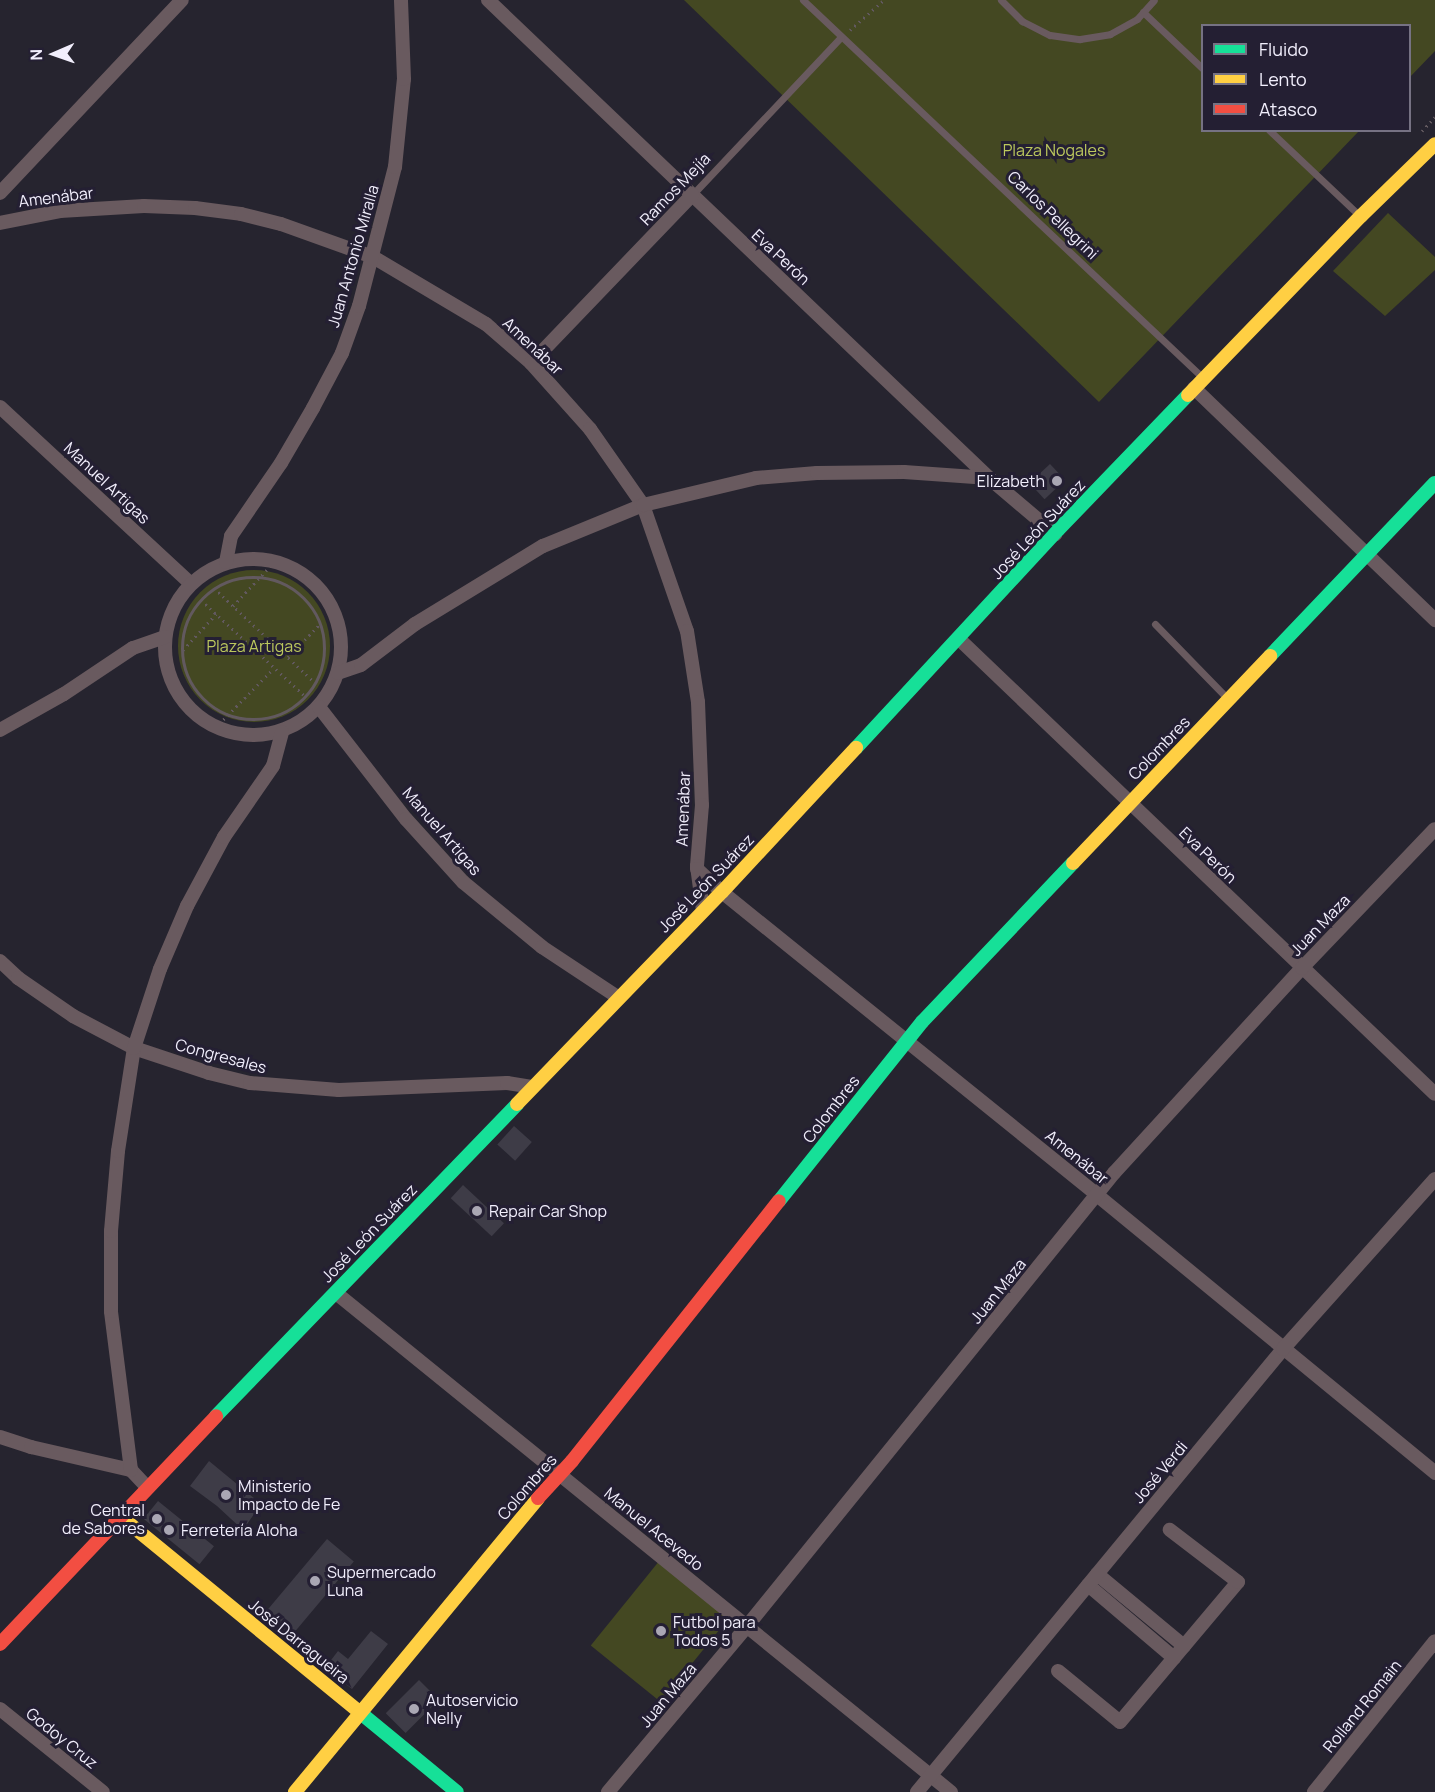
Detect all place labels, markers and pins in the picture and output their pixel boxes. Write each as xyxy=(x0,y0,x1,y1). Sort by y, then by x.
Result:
place label: Elizabeth xyxy=(977,471,1045,491)
marker: Elizabeth xyxy=(1050,474,1064,488)
place label: Repair Car Shop xyxy=(489,1201,607,1221)
marker: Repair Car Shop xyxy=(470,1204,484,1218)
place label: Ministerio Impacto de Fe xyxy=(238,1476,340,1514)
marker: Ministerio Impacto de Fe xyxy=(219,1488,233,1502)
place label: Central de Sabores xyxy=(62,1500,145,1538)
marker: Central de Sabores xyxy=(150,1512,164,1526)
place label: Ferretería Aloha xyxy=(181,1520,298,1540)
marker: Ferretería Aloha xyxy=(162,1523,176,1537)
place label: Supermercado Luna xyxy=(327,1562,436,1600)
marker: Supermercado Luna xyxy=(308,1574,322,1588)
place label: Futbol para Todos 5 xyxy=(673,1612,756,1650)
marker: Futbol para Todos 5 xyxy=(654,1624,668,1638)
place label: Autoservicio Nelly xyxy=(426,1690,518,1728)
marker: Autoservicio Nelly xyxy=(407,1702,421,1716)

